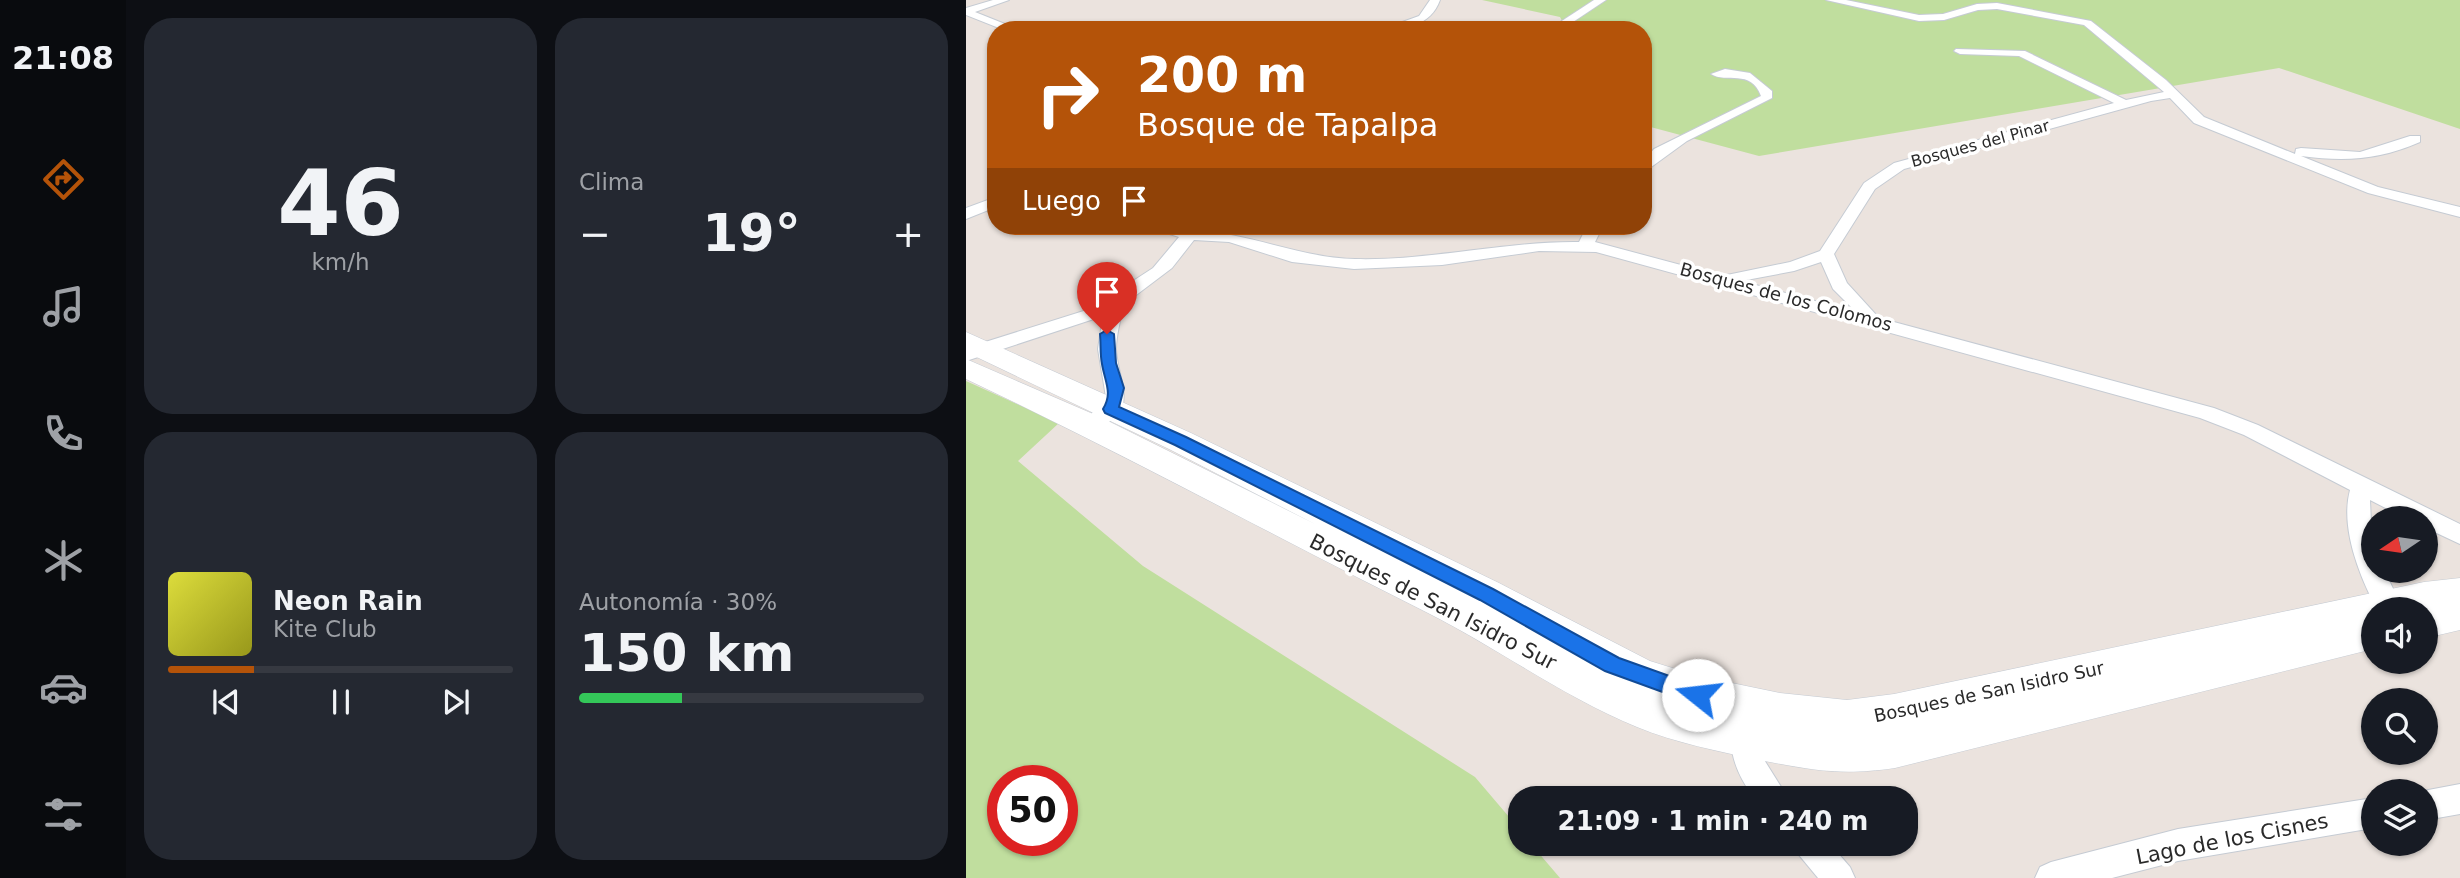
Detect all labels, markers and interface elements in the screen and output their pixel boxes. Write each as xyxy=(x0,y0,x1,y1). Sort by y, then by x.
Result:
text: 21:08 xyxy=(12,39,114,77)
text: 200 m xyxy=(1137,47,1307,104)
icon: right xyxy=(1022,49,1113,140)
text: Bosque de Tapalpa xyxy=(1137,106,1438,144)
street label: Bosques del Pinar xyxy=(1909,116,2052,171)
text: 46 xyxy=(277,151,404,256)
icon: directions xyxy=(39,155,88,204)
text: Clima xyxy=(579,169,644,195)
icon: arrive xyxy=(1115,182,1153,220)
text: Luego xyxy=(1022,186,1101,216)
text: 19° xyxy=(702,203,801,263)
text: − xyxy=(579,212,611,256)
text: + xyxy=(892,212,924,256)
text: km/h xyxy=(311,249,370,275)
street label: Bosques de los Colomos xyxy=(1678,258,1894,335)
pin xyxy=(1077,262,1137,334)
icon: arrive xyxy=(1088,273,1126,311)
icon: music xyxy=(39,282,88,331)
icon: phone xyxy=(39,409,88,458)
north arrow xyxy=(2361,506,2438,583)
map controls xyxy=(2361,506,2438,856)
street label: Bosques de San Isidro Sur xyxy=(1306,529,1561,675)
icon: climate xyxy=(39,536,88,585)
text: Neon Rain xyxy=(273,586,423,616)
text: Autonomía · 30% xyxy=(579,589,777,615)
button: sound xyxy=(2361,597,2438,674)
text: Kite Club xyxy=(273,616,377,642)
text: 150 km xyxy=(579,623,794,683)
street label: Bosques de San Isidro Sur xyxy=(1872,657,2106,726)
position arrow xyxy=(1661,658,1735,732)
icon: car xyxy=(39,663,88,712)
icon: previous xyxy=(207,683,245,721)
icon: pause xyxy=(322,683,360,721)
icon: next xyxy=(437,683,475,721)
button: search xyxy=(2361,688,2438,765)
speed limit sign: 50 xyxy=(987,765,1078,856)
button: layers xyxy=(2361,779,2438,856)
icon: filters xyxy=(39,790,88,839)
text: 21:09 · 1 min · 240 m xyxy=(1558,806,1868,836)
street label: Lago de los Cisnes xyxy=(2134,809,2330,869)

